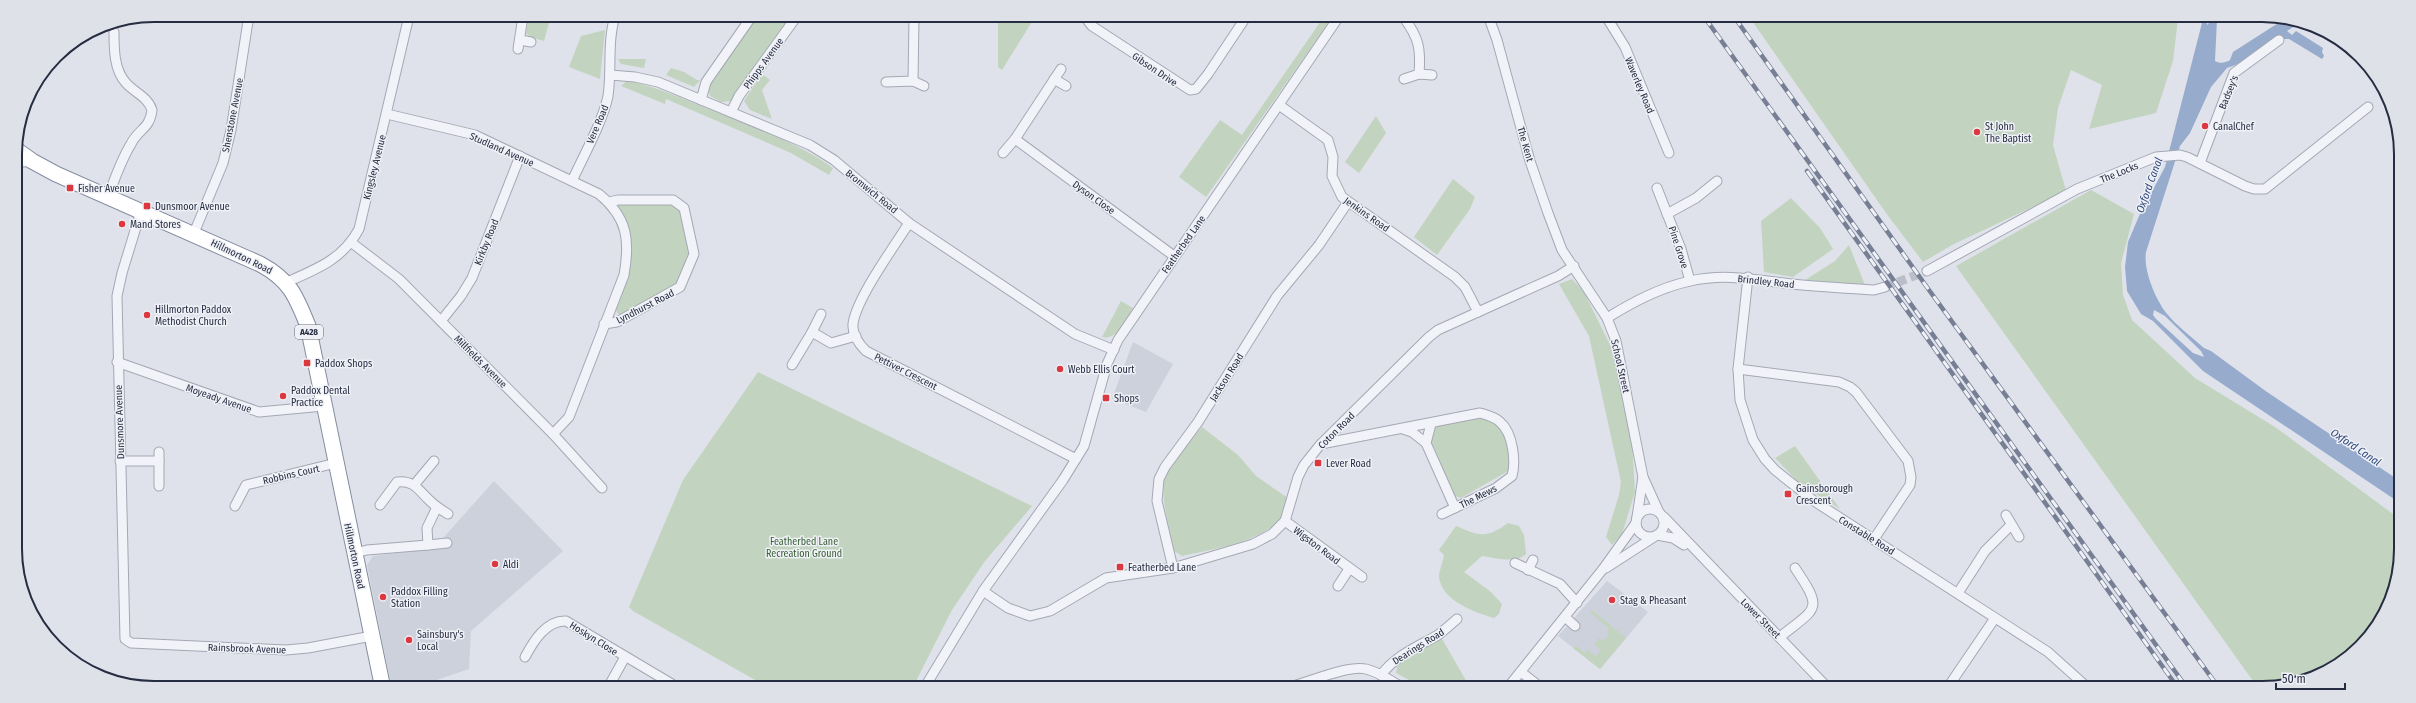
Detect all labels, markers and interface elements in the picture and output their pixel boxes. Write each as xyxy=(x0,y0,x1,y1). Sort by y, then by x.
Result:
street label: Phipps Avenue xyxy=(741,36,786,91)
street label: Gibson Drive xyxy=(1130,50,1179,89)
street label: Waverley Road xyxy=(1622,56,1656,115)
street label: Badsey's xyxy=(2217,74,2241,111)
street label: Shenstone Avenue xyxy=(220,77,246,153)
street label: Vere Road xyxy=(584,103,611,146)
place label: St John The Baptist xyxy=(1985,121,2032,145)
marker: CanalChef xyxy=(2200,121,2210,131)
place label: CanalChef xyxy=(2213,121,2255,133)
street label: The Kent xyxy=(1514,125,1536,164)
marker: St John The Baptist xyxy=(1972,127,1982,137)
street label: Studland Avenue xyxy=(467,130,536,170)
street label: Kingsley Avenue xyxy=(361,134,389,201)
water label: Oxford Canal xyxy=(2133,156,2165,215)
street label: The Locks xyxy=(2099,160,2140,186)
street label: Bromwich Road xyxy=(843,167,900,216)
street label: Dyson Close xyxy=(1070,178,1117,217)
marker: Fisher Avenue xyxy=(65,183,75,193)
place label: Fisher Avenue xyxy=(78,183,135,195)
street label: Jenkins Road xyxy=(1341,195,1391,235)
marker: Dunsmoor Avenue xyxy=(142,201,152,211)
place label: Dunsmoor Avenue xyxy=(155,201,230,213)
street label: Featherbed Lane xyxy=(1159,213,1208,276)
street label: Kirkby Road xyxy=(472,218,502,267)
marker: Mand Stores xyxy=(117,219,127,229)
place label: Mand Stores xyxy=(130,219,181,231)
street label: Pine Grove xyxy=(1666,225,1691,270)
street label: Hillmorton Road xyxy=(209,237,274,277)
street label: Brindley Road xyxy=(1737,273,1795,291)
street label: Lyndhurst Road xyxy=(615,287,676,327)
place label: Hillmorton Paddox Methodist Church xyxy=(155,304,232,328)
marker: Hillmorton Paddox Methodist Church xyxy=(142,310,152,320)
road number: A428 xyxy=(295,325,323,339)
street label: Millfields Avenue xyxy=(451,333,509,391)
street label: School Street xyxy=(1608,338,1632,395)
street label: Pettiver Crescent xyxy=(872,351,940,393)
street label: Jackson Road xyxy=(1207,351,1246,404)
marker: Paddox Shops xyxy=(302,358,312,368)
place label: Paddox Shops xyxy=(315,358,372,370)
marker: Webb Ellis Court xyxy=(1055,364,1065,374)
place label: Webb Ellis Court xyxy=(1068,364,1135,376)
street label: Moyeady Avenue xyxy=(184,382,253,416)
street label: Dunsmore Avenue xyxy=(113,385,127,459)
place label: Paddox Dental Practice xyxy=(291,385,350,409)
marker: Paddox Dental Practice xyxy=(278,391,288,401)
marker: Shops xyxy=(1101,393,1111,403)
place label: Shops xyxy=(1114,393,1139,405)
street label: Coton Road xyxy=(1316,410,1358,452)
water label: Oxford Canal xyxy=(2328,426,2383,469)
marker: Lever Road xyxy=(1313,458,1323,468)
place label: Lever Road xyxy=(1326,458,1371,470)
street label: Robbins Court xyxy=(262,462,321,487)
street label: The Mews xyxy=(1458,482,1499,511)
place label: Gainsborough Crescent xyxy=(1796,483,1853,507)
marker: Gainsborough Crescent xyxy=(1783,489,1793,499)
street label: Constable Road xyxy=(1836,514,1897,558)
street label: Hillmorton Road xyxy=(341,522,367,590)
street label: Wigston Road xyxy=(1291,524,1342,567)
park label: Featherbed Lane Recreation Ground xyxy=(766,536,842,560)
marker: Aldi xyxy=(490,559,500,569)
place label: Aldi xyxy=(503,559,519,571)
marker: Featherbed Lane xyxy=(1115,562,1125,572)
place label: Featherbed Lane xyxy=(1128,562,1196,574)
place label: Paddox Filling Station xyxy=(391,586,448,610)
marker: Paddox Filling Station xyxy=(378,592,388,602)
marker: Stag & Pheasant xyxy=(1607,595,1617,605)
place label: Stag & Pheasant xyxy=(1620,595,1687,607)
street label: Lower Street xyxy=(1738,596,1783,642)
street label: Hoskyn Close xyxy=(567,619,620,658)
street label: Dearings Road xyxy=(1390,626,1447,668)
place label: Sainsbury's Local xyxy=(417,629,464,653)
marker: Sainsbury's Local xyxy=(404,635,414,645)
street label: Rainsbrook Avenue xyxy=(208,642,286,656)
scale bar xyxy=(2276,665,2345,691)
text: 50 m xyxy=(2282,672,2306,686)

